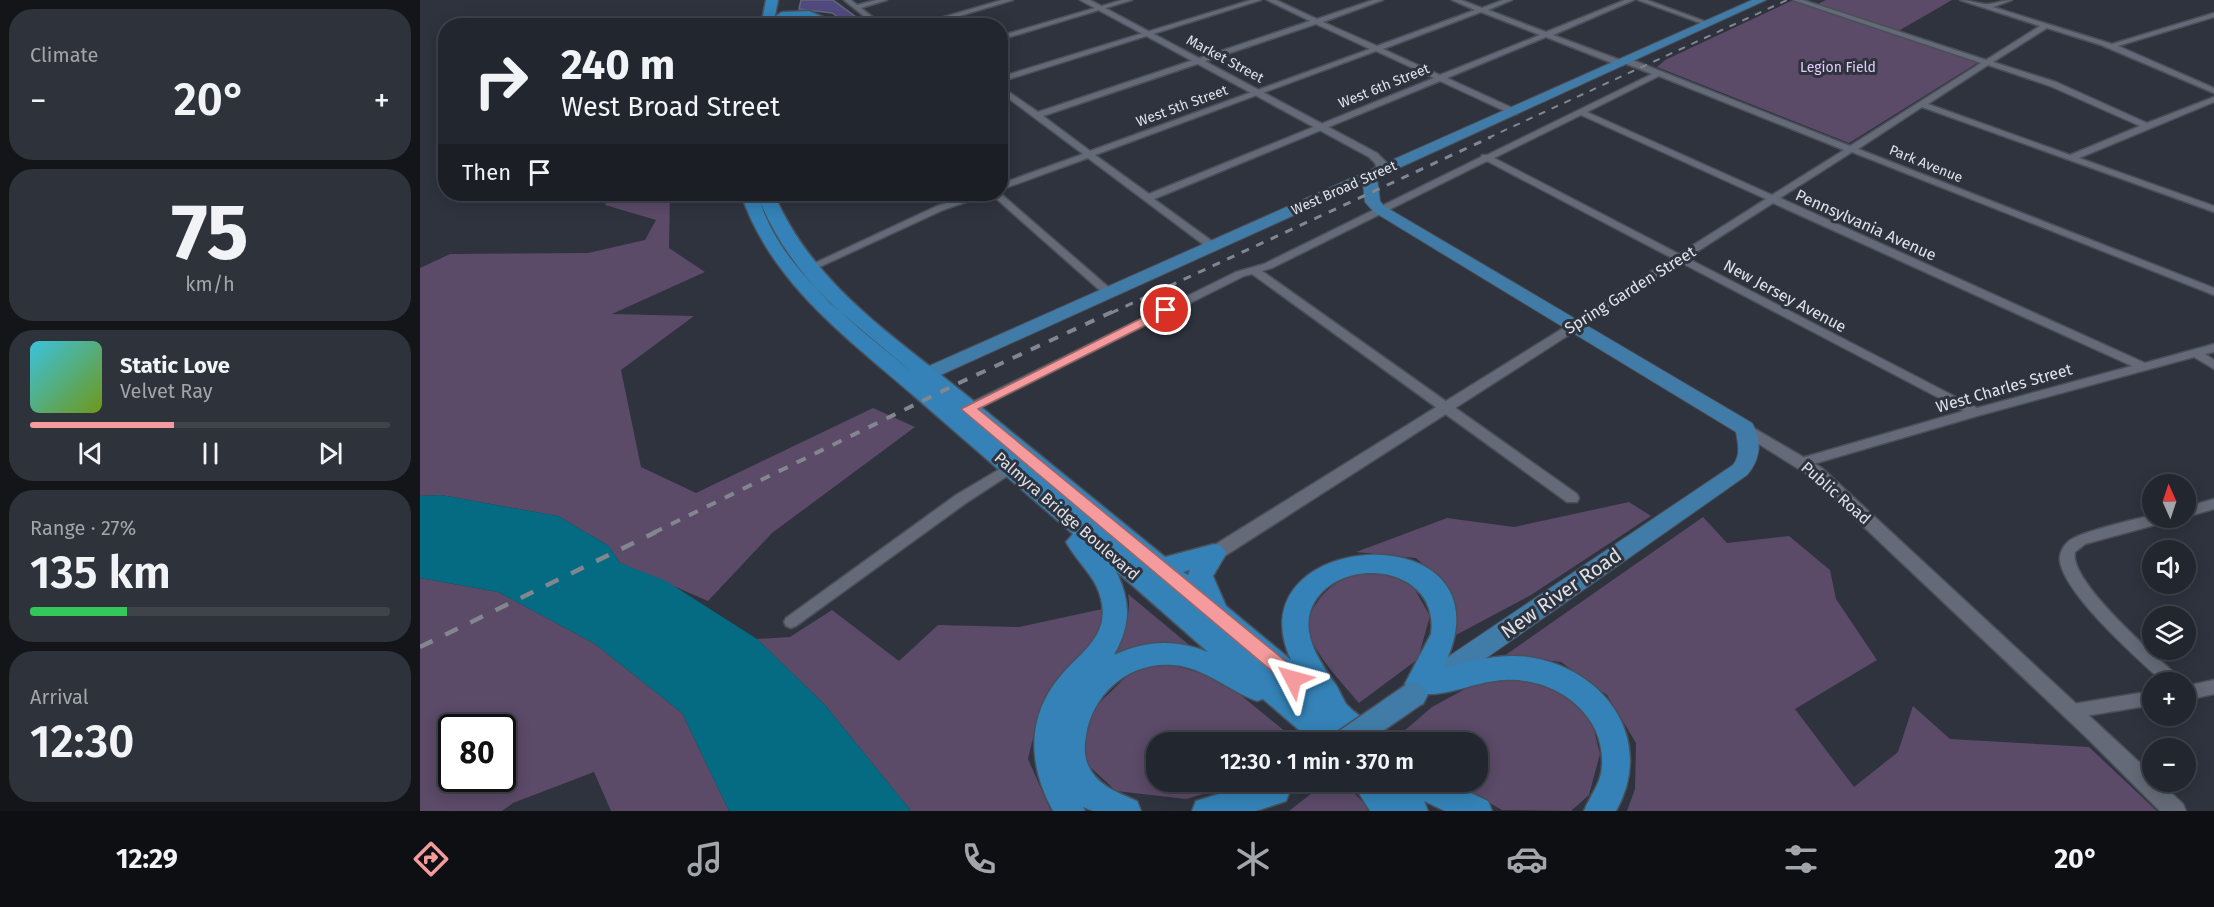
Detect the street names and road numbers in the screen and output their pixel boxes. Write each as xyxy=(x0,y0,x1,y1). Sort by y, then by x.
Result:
street label: Market Street xyxy=(1183,31,1267,87)
street label: West 6th Street xyxy=(1336,60,1433,112)
street label: West 5th Street xyxy=(1134,81,1231,130)
street label: Park Avenue xyxy=(1887,142,1965,186)
street label: West Broad Street xyxy=(1289,157,1400,219)
street label: Pennsylvania Avenue xyxy=(1793,185,1939,265)
street label: Spring Garden Street xyxy=(1561,242,1699,338)
street label: New Jersey Avenue xyxy=(1720,256,1850,336)
street label: West Charles Street xyxy=(1934,359,2074,417)
street label: Palmyra Bridge Boulevard xyxy=(991,448,1143,584)
street label: Public Road xyxy=(1797,458,1875,528)
street label: New River Road xyxy=(1496,543,1626,643)

